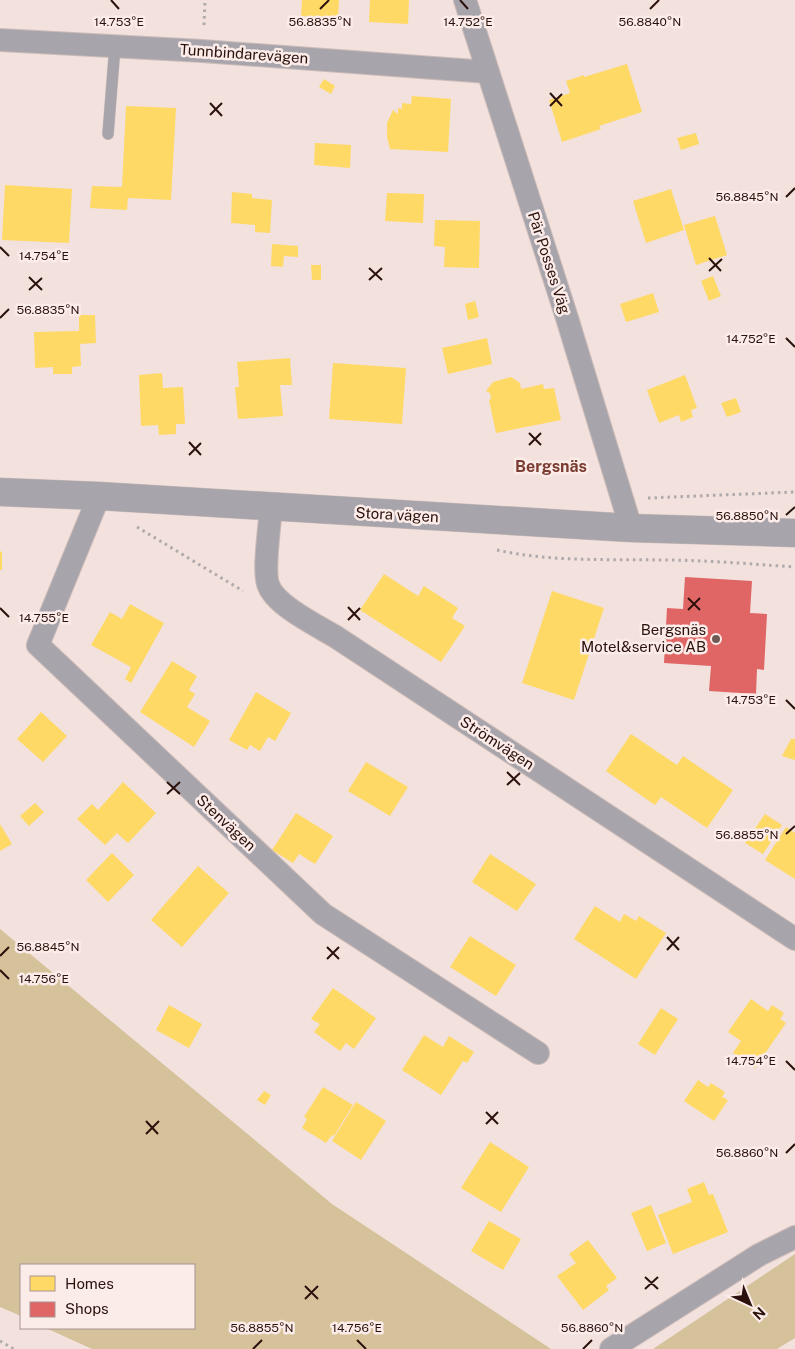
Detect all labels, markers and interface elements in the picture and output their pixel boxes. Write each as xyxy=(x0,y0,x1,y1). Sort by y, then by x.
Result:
text: 14.753°E xyxy=(94,15,144,29)
text: 56.8835°N xyxy=(288,15,352,29)
text: 14.752°E xyxy=(443,15,493,29)
text: 56.8840°N xyxy=(619,15,681,29)
street label: Tunnbindarevägen xyxy=(179,41,309,66)
text: 56.8845°N xyxy=(715,190,779,204)
street label: Pär Posses Väg xyxy=(525,210,574,316)
text: 14.754°E xyxy=(19,249,69,263)
text: 56.8835°N xyxy=(16,303,80,317)
text: 14.752°E xyxy=(726,332,776,346)
district label: Bergsnäs xyxy=(515,457,587,476)
street label: Stora vägen xyxy=(355,504,439,525)
text: 56.8850°N xyxy=(716,509,778,523)
text: 14.755°E xyxy=(19,611,69,625)
place label: Bergsnäs Motel&service AB xyxy=(581,621,706,655)
marker: Bergsnäs Motel&service AB xyxy=(710,633,722,645)
text: 14.753°E xyxy=(726,693,776,707)
street label: Strömvägen xyxy=(457,712,537,773)
street label: Stenvägen xyxy=(193,791,259,854)
text: 56.8855°N xyxy=(715,828,779,842)
text: 56.8845°N xyxy=(16,940,80,954)
text: 14.756°E xyxy=(19,972,69,986)
text: 14.754°E xyxy=(726,1054,776,1068)
text: 56.8860°N xyxy=(716,1146,778,1160)
legend xyxy=(20,1264,195,1329)
text: Homes xyxy=(65,1275,114,1292)
north arrow xyxy=(725,1279,775,1329)
text: Shops xyxy=(65,1300,109,1317)
text: N xyxy=(750,1304,769,1323)
text: 56.8855°N xyxy=(230,1321,294,1335)
text: 14.756°E xyxy=(332,1321,382,1335)
text: 56.8860°N xyxy=(561,1321,623,1335)

